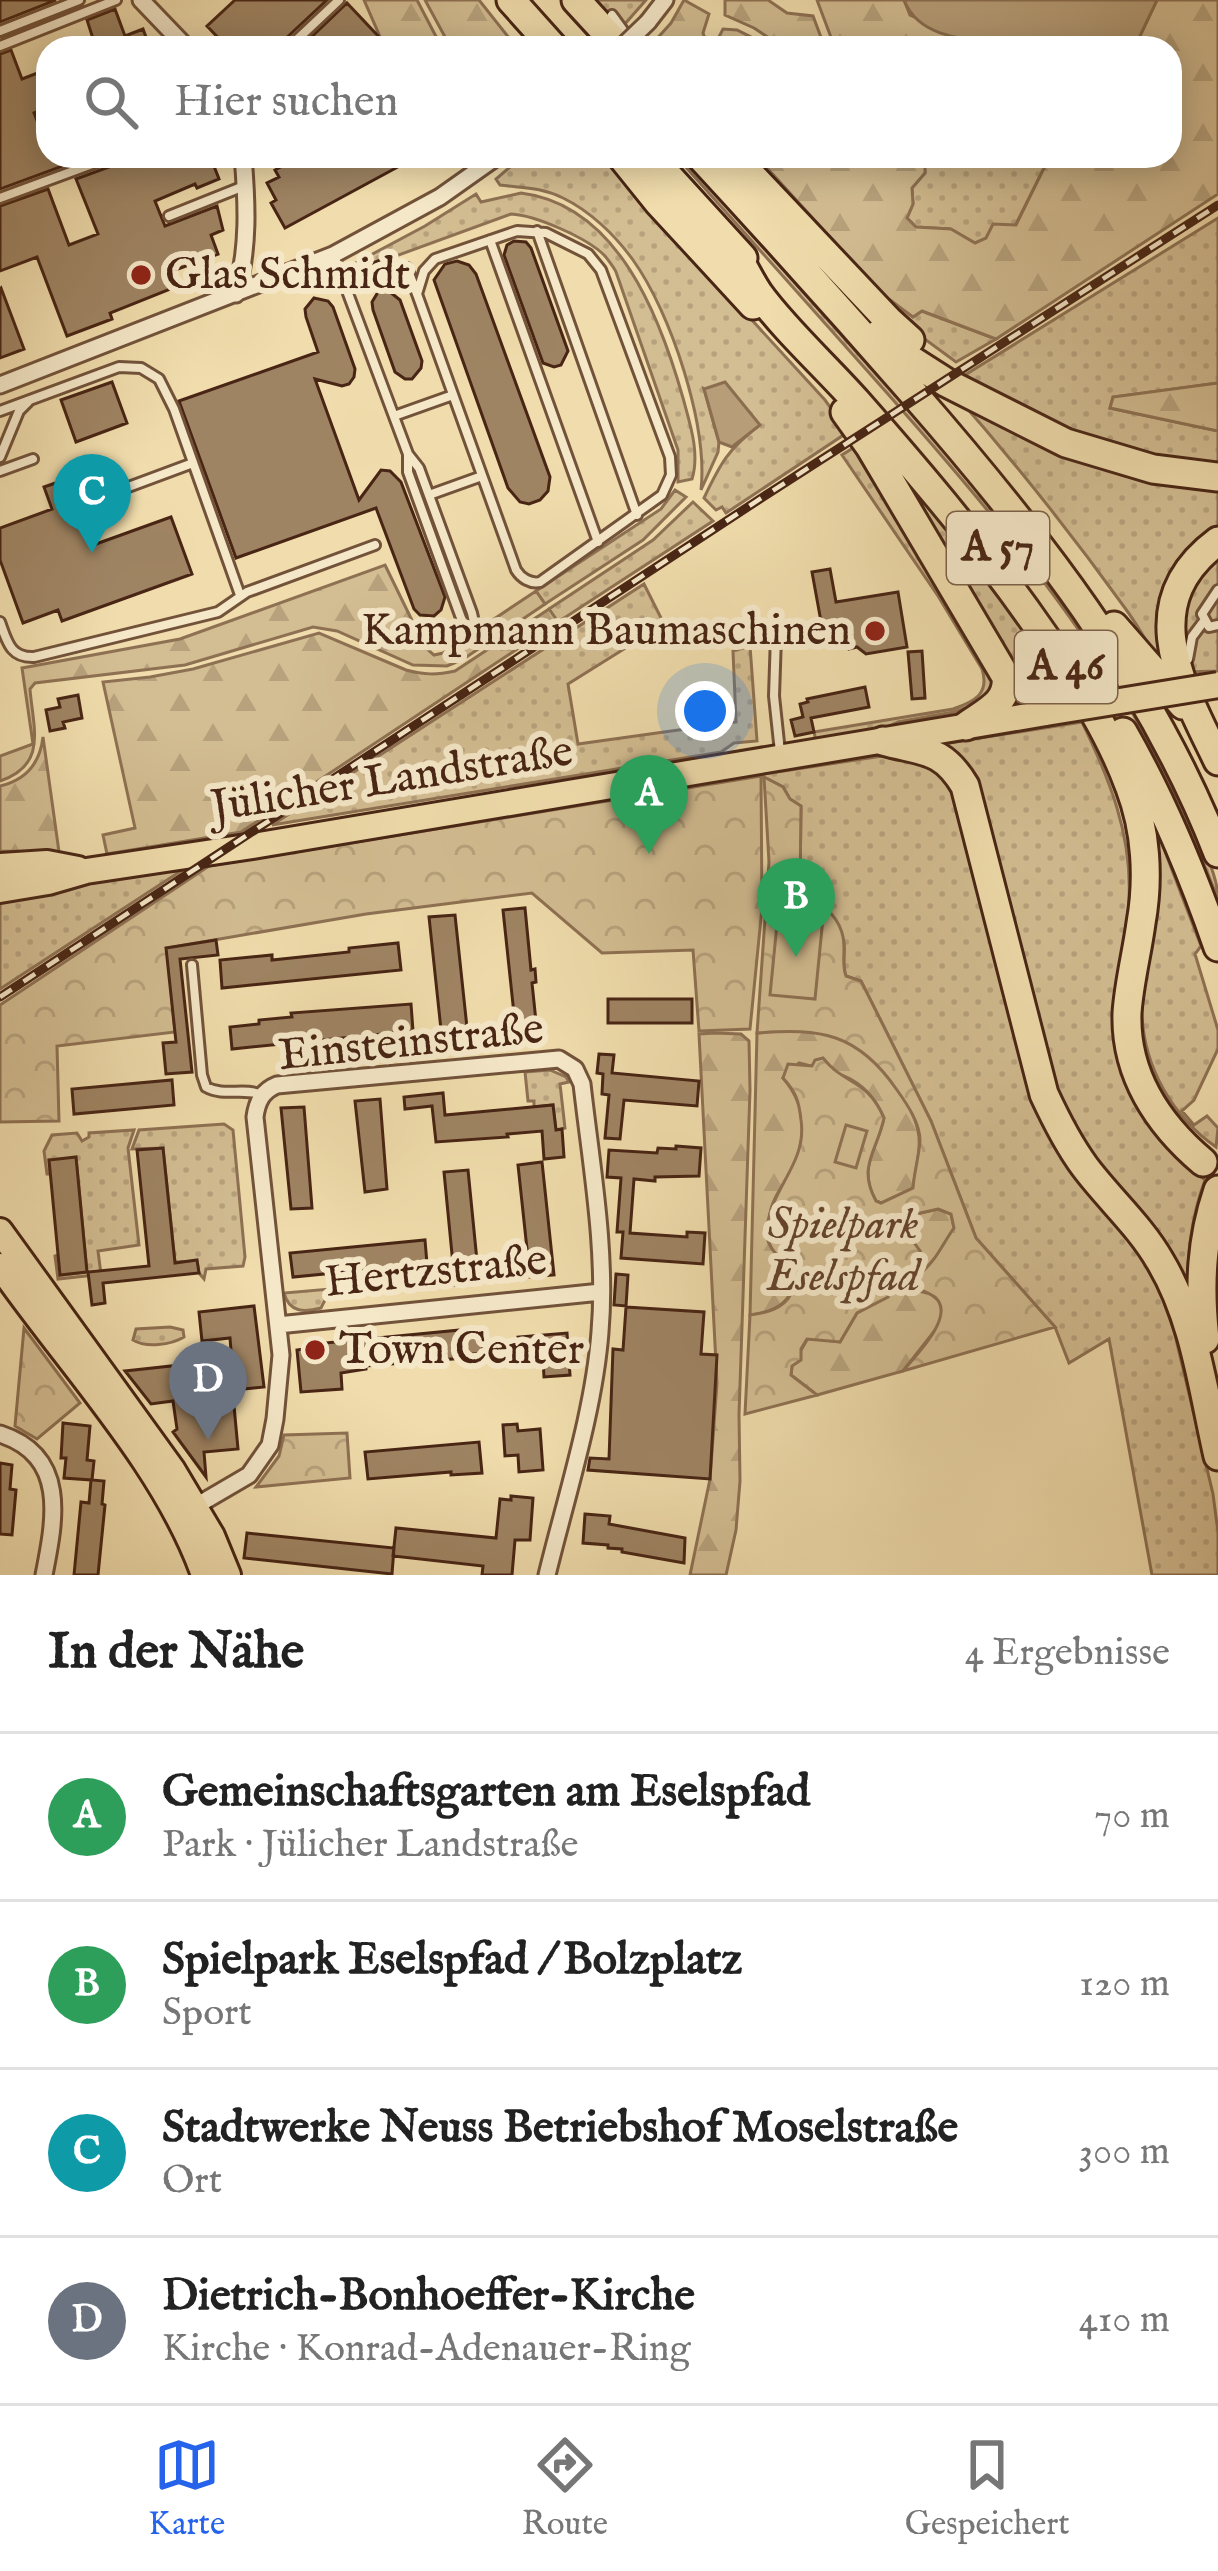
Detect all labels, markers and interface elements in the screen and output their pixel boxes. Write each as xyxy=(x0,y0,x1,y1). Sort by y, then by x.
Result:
search box xyxy=(36,36,1182,168)
icon: search xyxy=(78,69,144,135)
text: Hier suchen xyxy=(174,74,398,131)
place label: Glas Schmidt xyxy=(165,247,411,304)
marker: Glas Schmidt xyxy=(128,262,154,288)
pin: C xyxy=(53,454,131,553)
road number: A 57 xyxy=(947,512,1049,584)
place label: Kampmann Baumaschinen xyxy=(362,603,851,660)
marker: Kampmann Baumaschinen xyxy=(862,618,888,644)
road number: A 46 xyxy=(1015,631,1117,703)
your location xyxy=(675,681,735,741)
street label: Jülicher Landstraße xyxy=(202,723,577,838)
pin: A xyxy=(610,755,688,854)
pin: B xyxy=(757,858,835,957)
street label: Einsteinstraße xyxy=(276,1001,546,1085)
park label: Spielpark Eselspfad xyxy=(765,1197,923,1306)
street label: Hertzstraße xyxy=(322,1232,550,1312)
place label: Town Center xyxy=(339,1322,584,1379)
marker: Town Center xyxy=(302,1337,328,1363)
pin: D xyxy=(169,1341,247,1440)
text: In der Nähe xyxy=(48,1621,304,1686)
text: 4 Ergebnisse xyxy=(965,1629,1170,1678)
text: Gemeinschaftsgarten am Eselspfad xyxy=(162,1764,810,1821)
text: A xyxy=(74,1792,100,1841)
text: 70 m xyxy=(1094,1792,1170,1841)
text: Park · Jülicher Landstraße xyxy=(162,1821,578,1870)
text: Spielpark Eselspfad / Bolzplatz xyxy=(162,1932,742,1989)
text: B xyxy=(74,1960,100,2009)
text: 120 m xyxy=(1079,1960,1170,2009)
text: Sport xyxy=(162,1989,252,2038)
text: Stadtwerke Neuss Betriebshof Moselstraße xyxy=(162,2100,958,2157)
text: C xyxy=(73,2128,101,2177)
text: 300 m xyxy=(1078,2128,1170,2177)
text: Ort xyxy=(162,2157,222,2206)
text: Dietrich-Bonhoeffer-Kirche xyxy=(162,2268,695,2325)
text: D xyxy=(71,2296,103,2345)
text: 410 m xyxy=(1079,2296,1170,2345)
text: Kirche · Konrad-Adenauer-Ring xyxy=(162,2325,691,2374)
tab: Karte xyxy=(148,2432,225,2546)
tab: Route xyxy=(522,2432,608,2546)
tab: Gespeichert xyxy=(905,2432,1070,2546)

